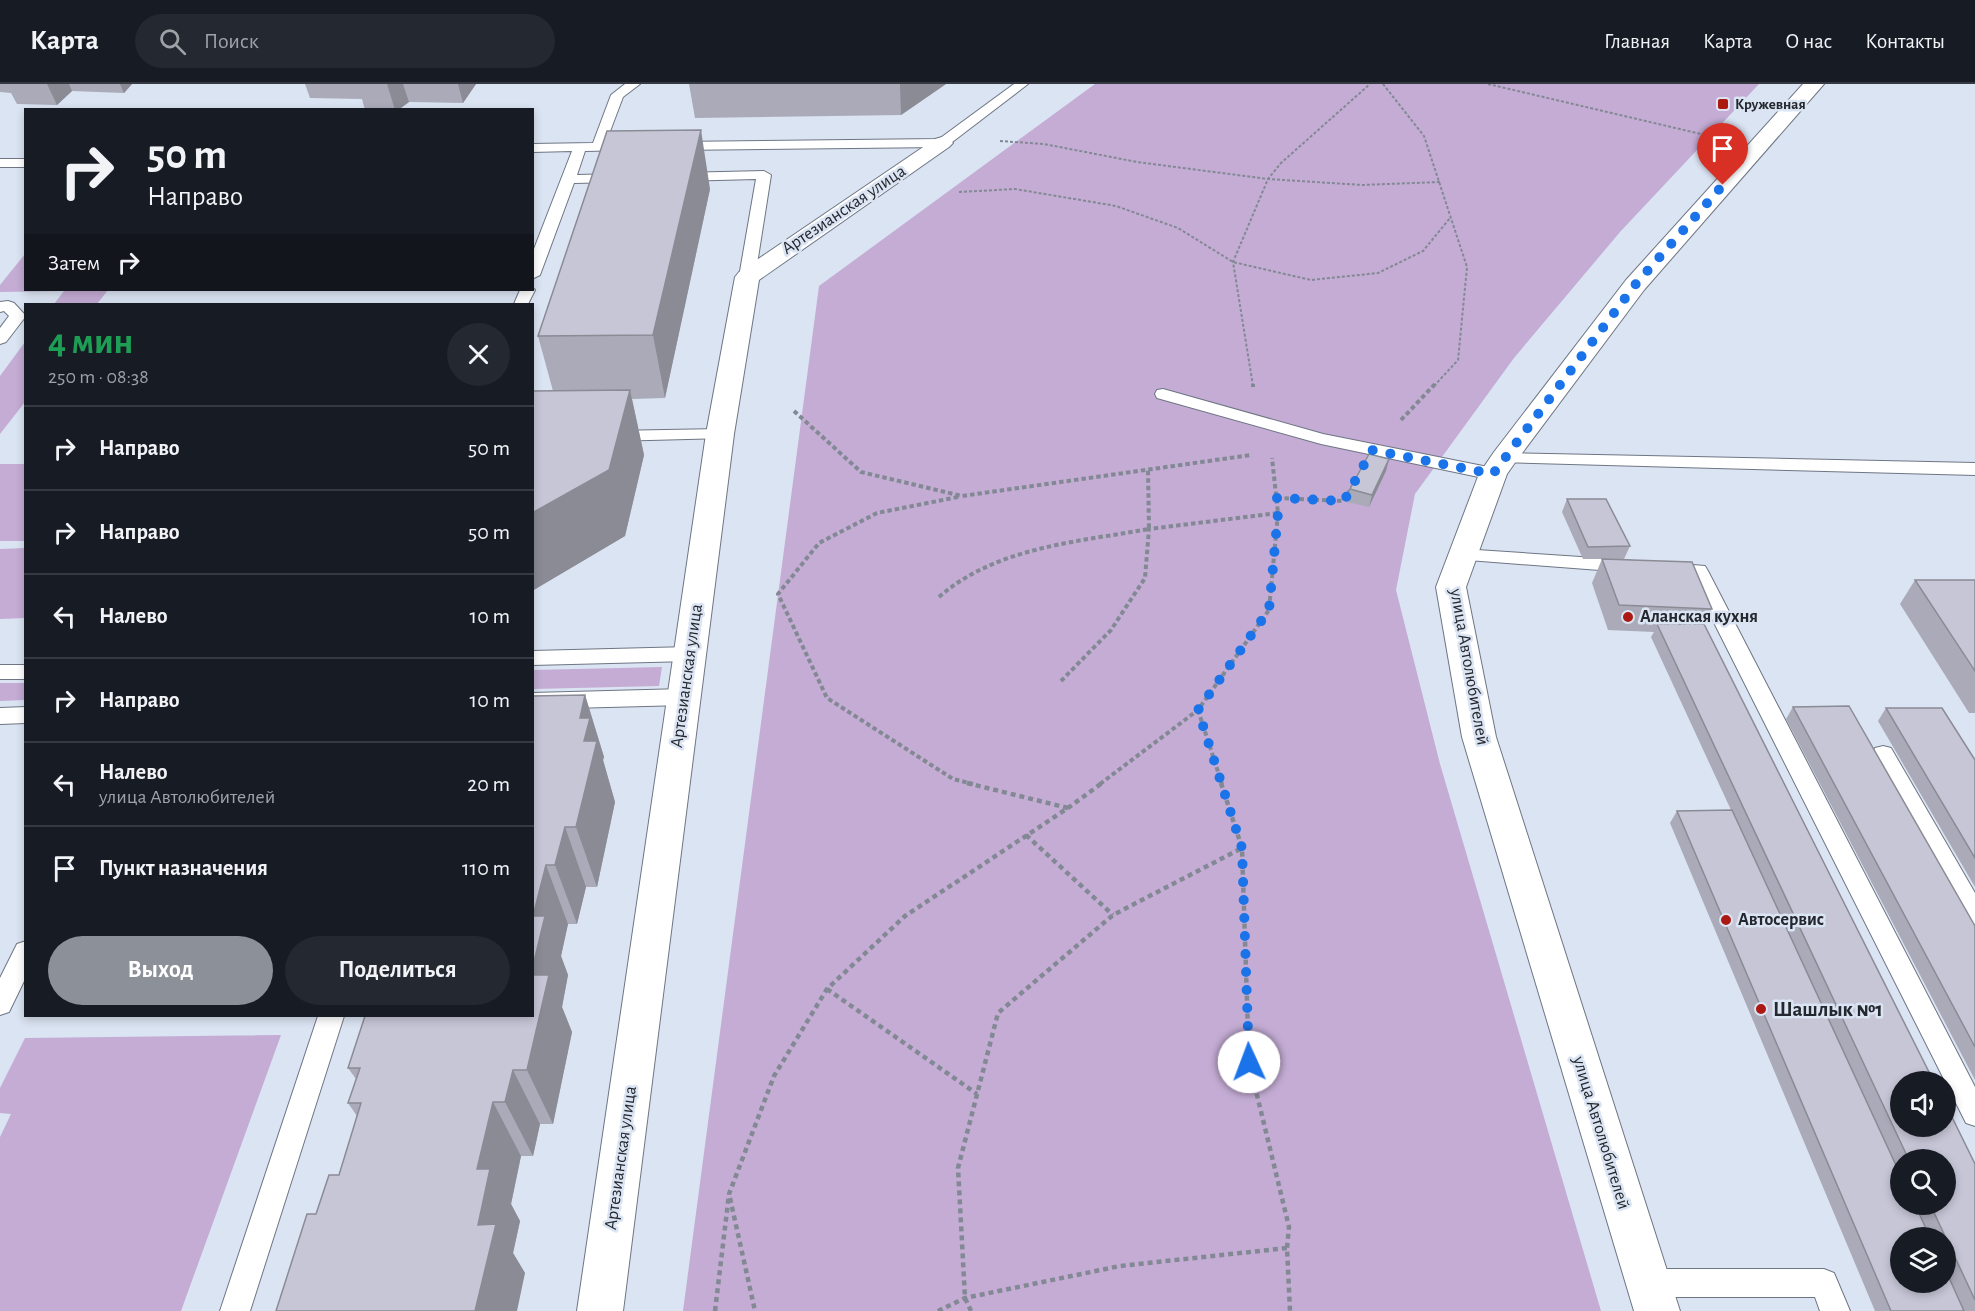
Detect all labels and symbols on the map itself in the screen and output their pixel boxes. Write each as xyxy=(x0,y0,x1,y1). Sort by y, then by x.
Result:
marker: Кружевная xyxy=(1716,97,1730,111)
place label: Кружевная xyxy=(1735,97,1806,112)
pin xyxy=(1697,123,1748,185)
street label: Артезианская улица xyxy=(779,162,909,258)
street label: улица Автолюбителей xyxy=(1446,586,1493,747)
street label: Артезианская улица xyxy=(668,603,706,749)
place label: Аланская кухня xyxy=(1640,608,1758,626)
marker: Аланская кухня xyxy=(1621,610,1635,624)
place label: Автосервис xyxy=(1738,911,1824,929)
marker: Автосервис xyxy=(1719,913,1733,927)
place label: Шашлык №1 xyxy=(1773,999,1883,1020)
marker: Шашлык №1 xyxy=(1754,1002,1768,1016)
position arrow xyxy=(1217,1030,1281,1094)
street label: улица Автолюбителей xyxy=(1569,1053,1634,1211)
street label: Артезианская улица xyxy=(602,1085,640,1231)

